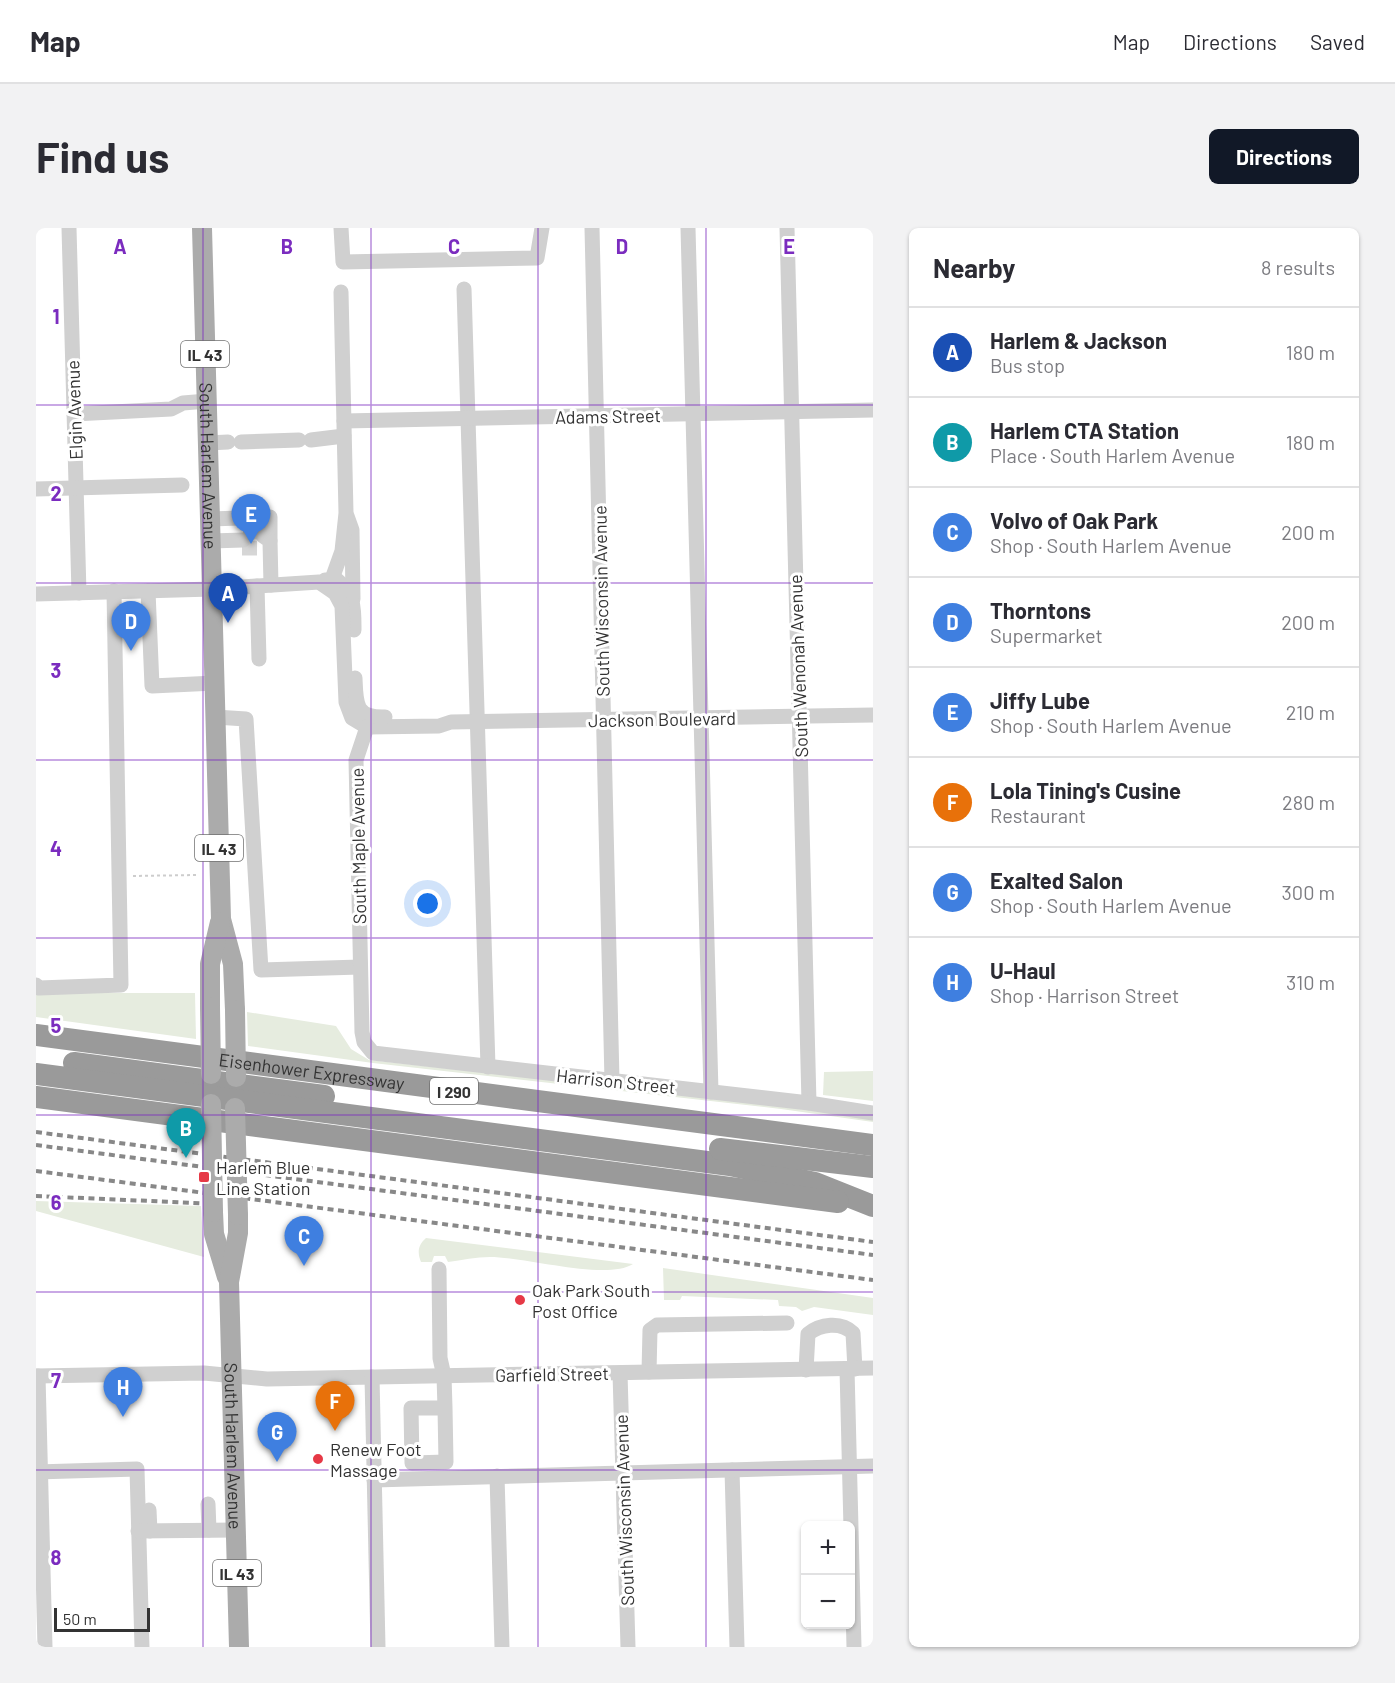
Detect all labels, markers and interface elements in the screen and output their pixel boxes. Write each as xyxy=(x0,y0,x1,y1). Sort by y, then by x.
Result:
text: Map xyxy=(30,24,81,58)
text: Map xyxy=(1113,29,1150,54)
text: Directions xyxy=(1183,29,1277,54)
text: Saved xyxy=(1310,29,1365,54)
button: Directions xyxy=(1209,129,1359,184)
text: Find us xyxy=(36,131,169,181)
text: A xyxy=(113,234,127,258)
text: B xyxy=(281,234,293,258)
text: C xyxy=(448,234,460,258)
text: D xyxy=(616,234,628,258)
text: E xyxy=(783,234,795,258)
text: Nearby xyxy=(933,252,1015,283)
text: 8 results xyxy=(1261,255,1335,279)
text: 1 xyxy=(52,304,60,328)
text: Harlem & Jackson xyxy=(990,327,1167,353)
text: A xyxy=(946,340,959,364)
text: 180 m xyxy=(1286,340,1335,364)
road number: IL 43 xyxy=(181,341,229,367)
text: Bus stop xyxy=(990,353,1065,377)
street label: Elgin Avenue xyxy=(61,360,87,460)
street label: South Harlem Avenue xyxy=(195,382,222,550)
street label: Adams Street xyxy=(555,404,661,428)
text: Harlem CTA Station xyxy=(990,417,1179,443)
text: B xyxy=(946,430,959,454)
text: 180 m xyxy=(1286,430,1335,454)
text: Place · South Harlem Avenue xyxy=(990,443,1235,467)
text: 2 xyxy=(50,481,62,505)
pin: E xyxy=(232,494,270,544)
street label: South Wisconsin Avenue xyxy=(588,505,614,697)
text: Volvo of Oak Park xyxy=(990,507,1158,533)
text: C xyxy=(946,520,959,544)
text: 200 m xyxy=(1281,520,1335,544)
text: Shop · South Harlem Avenue xyxy=(990,533,1232,557)
pin: A xyxy=(208,574,248,623)
street label: South Wenonah Avenue xyxy=(784,574,812,758)
text: Thorntons xyxy=(990,597,1091,623)
pin: D xyxy=(112,602,151,651)
text: D xyxy=(946,610,959,634)
text: 200 m xyxy=(1281,610,1335,634)
text: Supermarket xyxy=(990,623,1103,647)
text: 3 xyxy=(51,658,61,682)
text: Jiffy Lube xyxy=(990,687,1090,713)
text: E xyxy=(947,700,958,724)
text: 210 m xyxy=(1286,700,1335,724)
street label: Jackson Boulevard xyxy=(588,707,736,731)
text: Shop · South Harlem Avenue xyxy=(990,713,1232,737)
street label: South Maple Avenue xyxy=(346,768,370,924)
text: Lola Tining's Cusine xyxy=(990,777,1181,803)
text: F xyxy=(947,790,958,814)
text: 280 m xyxy=(1282,790,1335,814)
text: Restaurant xyxy=(990,803,1086,827)
road number: IL 43 xyxy=(195,835,243,861)
text: 4 xyxy=(50,836,62,860)
text: Exalted Salon xyxy=(990,867,1123,893)
text: G xyxy=(946,880,959,904)
text: 300 m xyxy=(1282,880,1335,904)
your location xyxy=(413,889,442,918)
text: Shop · South Harlem Avenue xyxy=(990,893,1232,917)
text: U-Haul xyxy=(990,957,1056,983)
text: H xyxy=(946,970,959,994)
text: 310 m xyxy=(1286,970,1335,994)
text: Shop · Harrison Street xyxy=(990,983,1179,1007)
text: 5 xyxy=(51,1013,62,1037)
street label: Eisenhower Expressway xyxy=(218,1048,406,1094)
street label: Harrison Street xyxy=(555,1064,677,1098)
road number: I 290 xyxy=(430,1078,478,1104)
pin: B xyxy=(166,1108,206,1158)
place label: Harlem Blue Line Station xyxy=(216,1156,310,1199)
marker: Harlem Blue Line Station xyxy=(197,1170,211,1184)
text: 6 xyxy=(51,1190,62,1214)
pin: C xyxy=(284,1216,324,1266)
place label: Oak Park South Post Office xyxy=(532,1279,650,1322)
marker: Oak Park South Post Office xyxy=(513,1293,527,1307)
street label: South Harlem Avenue xyxy=(220,1362,247,1530)
street label: Garfield Street xyxy=(495,1362,609,1386)
text: 7 xyxy=(51,1368,61,1392)
pin: H xyxy=(104,1368,142,1417)
pin: F xyxy=(316,1382,354,1431)
pin: G xyxy=(258,1412,296,1462)
street label: South Wisconsin Avenue xyxy=(610,1414,638,1606)
place label: Renew Foot Massage xyxy=(330,1438,422,1481)
marker: Renew Foot Massage xyxy=(311,1452,325,1466)
map controls xyxy=(801,1521,855,1629)
button: + xyxy=(801,1521,855,1575)
text: 8 xyxy=(51,1545,62,1569)
road number: IL 43 xyxy=(213,1560,261,1586)
button: − xyxy=(801,1575,855,1629)
scale bar xyxy=(54,1605,150,1632)
text: 50 m xyxy=(63,1609,97,1628)

